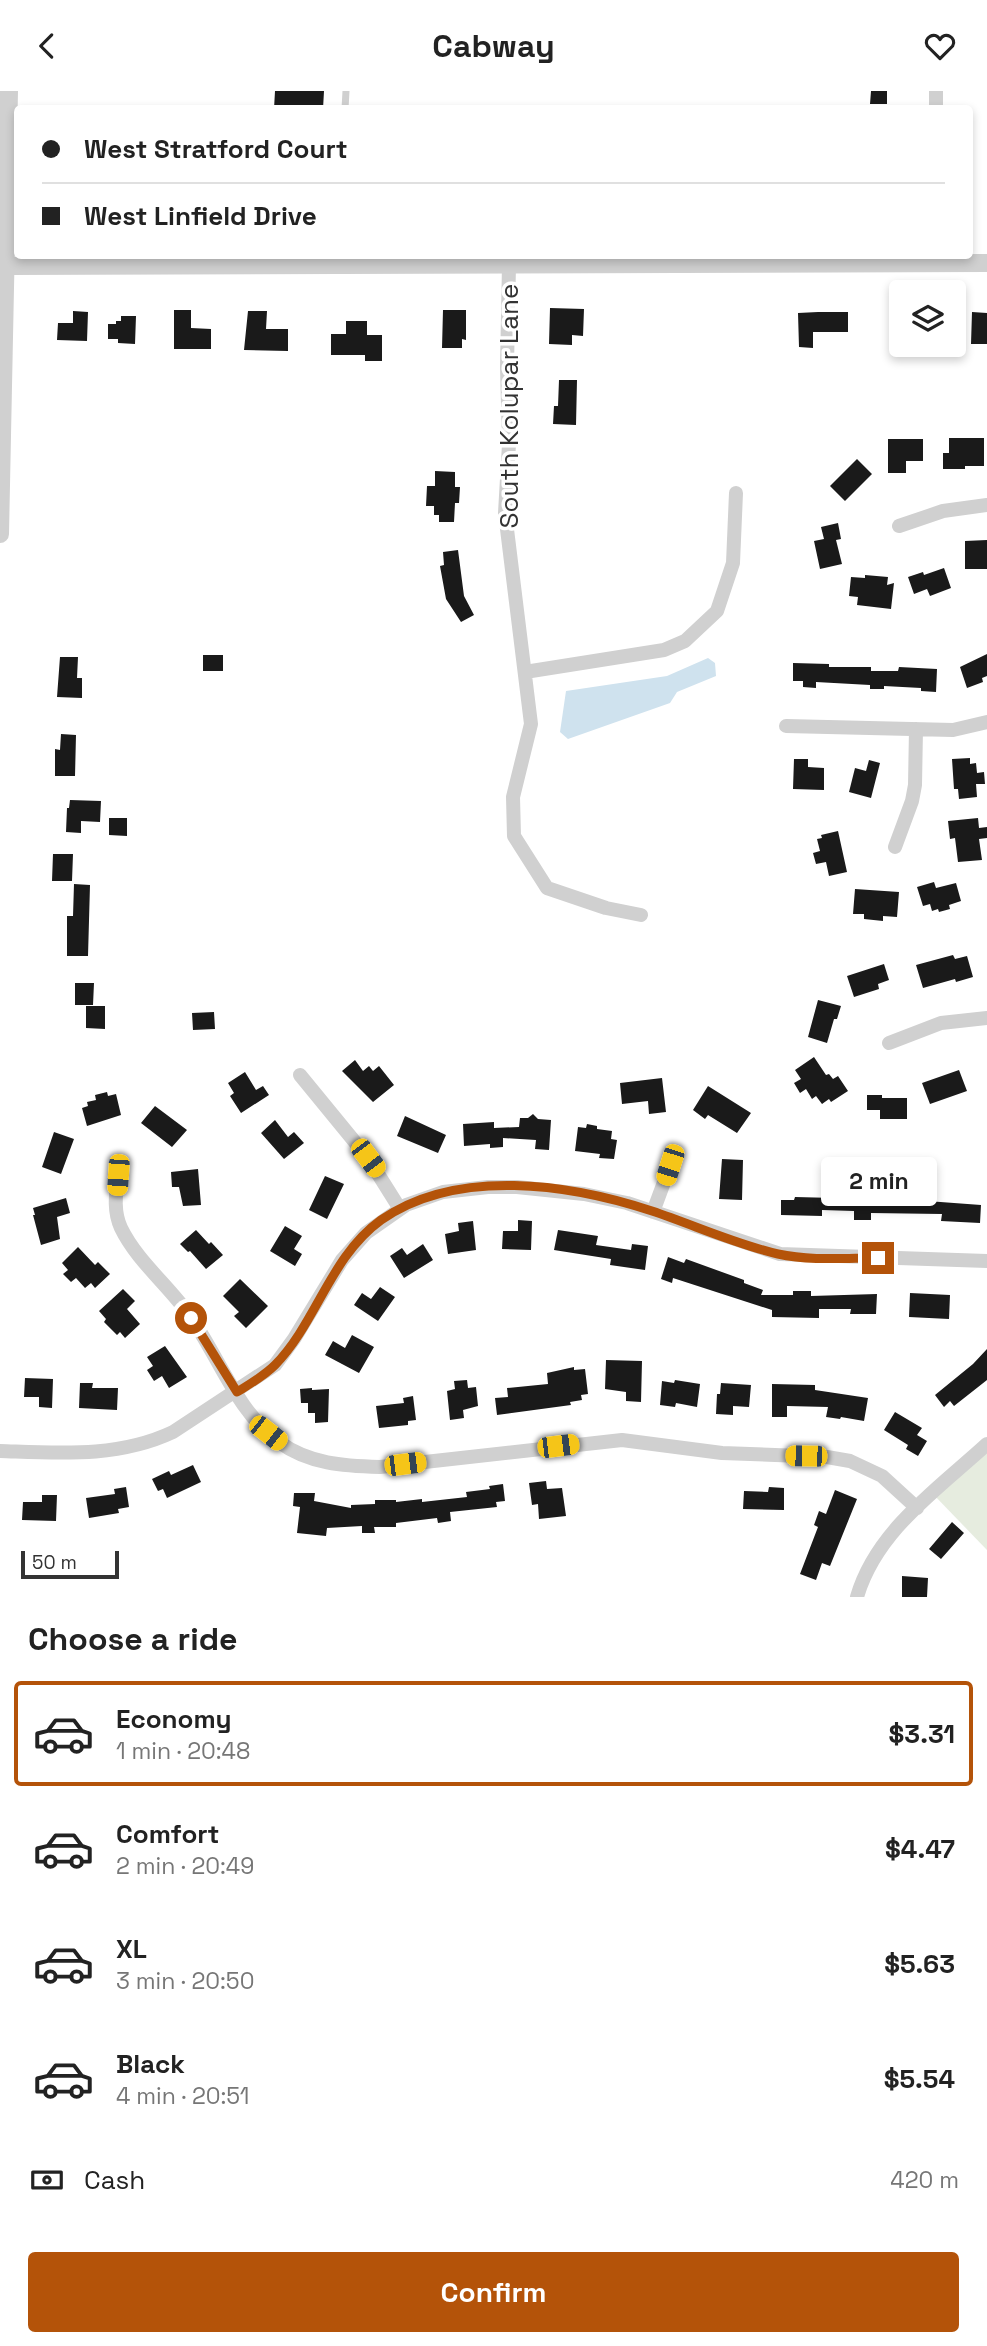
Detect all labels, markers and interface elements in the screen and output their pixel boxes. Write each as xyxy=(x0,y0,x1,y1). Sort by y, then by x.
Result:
text: Cabway xyxy=(432,26,555,66)
icon: back xyxy=(28,27,66,65)
icon: heart xyxy=(921,27,959,65)
text: West Stratford Court xyxy=(84,132,348,166)
text: West Linfield Drive xyxy=(84,199,317,233)
map controls xyxy=(889,280,966,357)
button: layers xyxy=(889,280,966,357)
street label: South Kolupar Lane xyxy=(492,284,526,528)
car xyxy=(347,1135,390,1181)
car xyxy=(654,1142,687,1188)
car xyxy=(107,1153,130,1197)
callout: 2 min xyxy=(820,1157,936,1205)
text: 2 min xyxy=(849,1166,909,1196)
route end xyxy=(862,1242,894,1274)
route start xyxy=(175,1302,207,1334)
car xyxy=(245,1412,292,1454)
car xyxy=(536,1433,581,1459)
car xyxy=(785,1445,828,1467)
car xyxy=(383,1451,428,1477)
scale bar xyxy=(21,1548,119,1580)
text: 50 m xyxy=(32,1550,77,1575)
text: Choose a ride xyxy=(28,1619,238,1659)
icon: car xyxy=(32,1702,95,1765)
text: Economy xyxy=(116,1702,232,1736)
text: $3.31 xyxy=(889,1717,955,1751)
text: 1 min · 20:48 xyxy=(116,1736,250,1766)
icon: car xyxy=(32,1817,95,1880)
text: Comfort xyxy=(116,1817,219,1851)
text: $4.47 xyxy=(885,1832,955,1866)
text: 2 min · 20:49 xyxy=(116,1851,254,1881)
icon: car xyxy=(32,1932,95,1995)
text: XL xyxy=(116,1932,147,1966)
text: $5.63 xyxy=(884,1947,955,1981)
text: 3 min · 20:50 xyxy=(116,1966,254,1996)
icon: car xyxy=(32,2047,95,2110)
text: Black xyxy=(116,2047,185,2081)
text: $5.54 xyxy=(884,2062,955,2096)
text: 4 min · 20:51 xyxy=(116,2081,249,2111)
icon: cash xyxy=(28,2161,66,2199)
text: Cash xyxy=(84,2163,145,2197)
text: 420 m xyxy=(890,2165,959,2195)
button: Confirm xyxy=(28,2252,959,2332)

